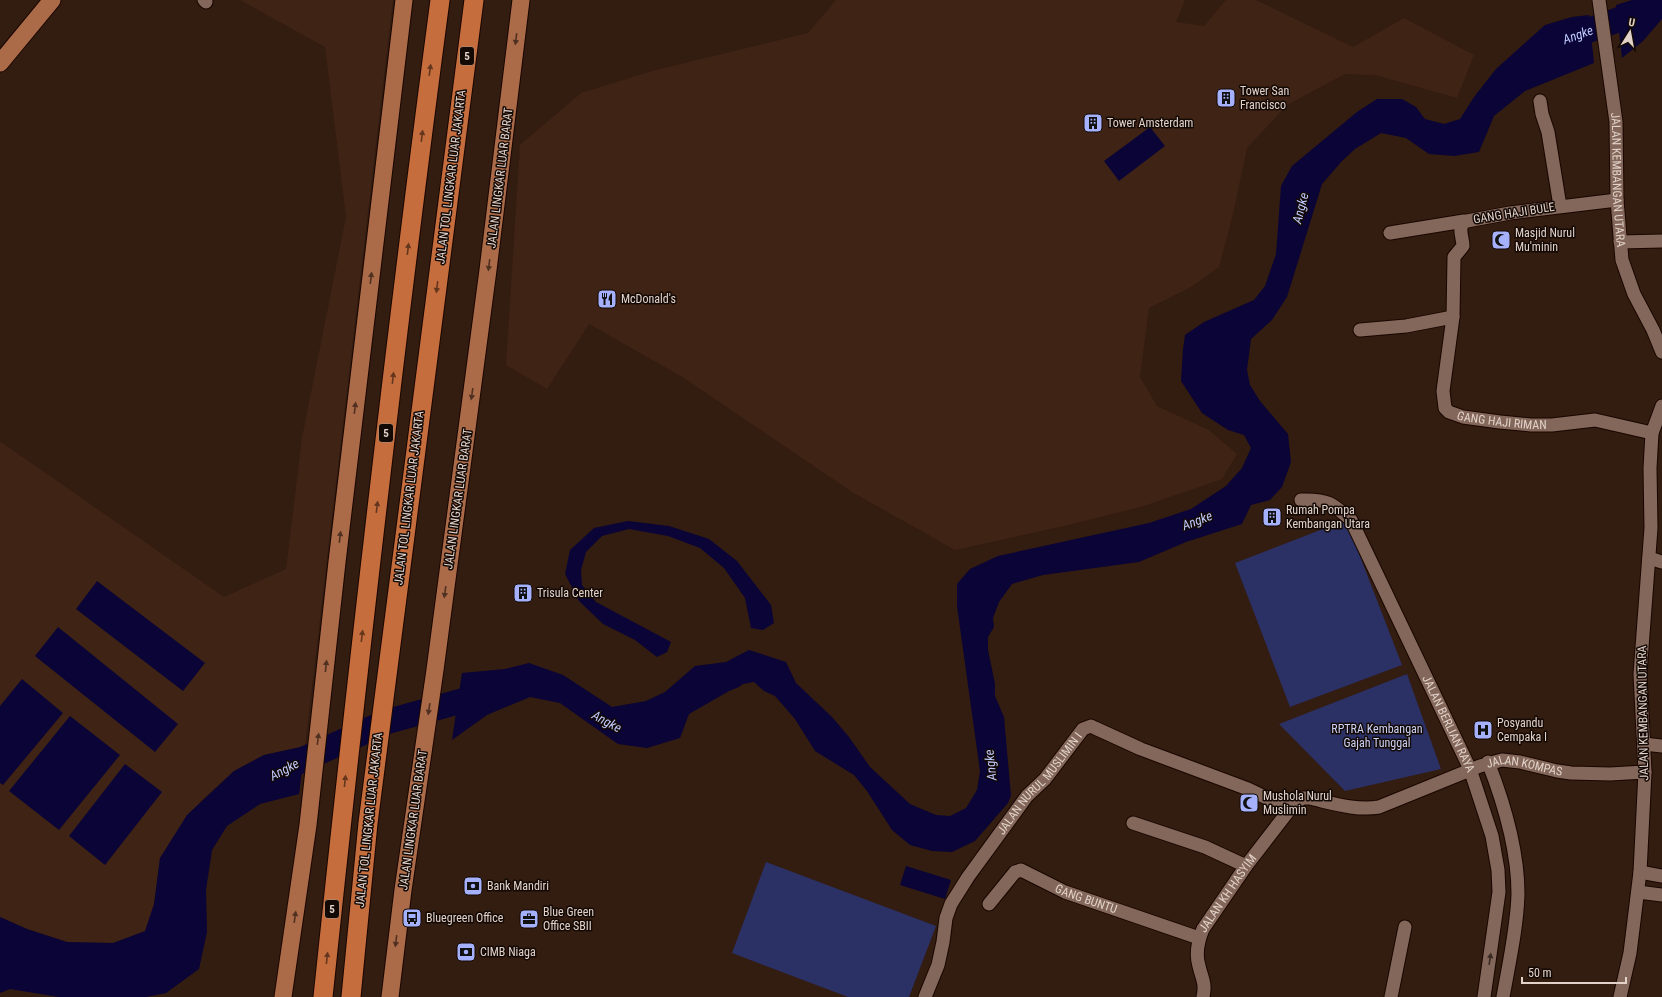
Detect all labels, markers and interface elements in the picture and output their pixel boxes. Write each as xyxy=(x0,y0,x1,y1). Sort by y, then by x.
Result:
north arrow xyxy=(1610,12,1650,52)
text: U xyxy=(1627,16,1636,30)
water label: Angke xyxy=(1560,22,1595,47)
one-way arrow xyxy=(513,33,519,45)
road number: 5 xyxy=(460,47,474,65)
one-way arrow xyxy=(427,64,434,76)
place label: Tower San Francisco xyxy=(1240,84,1289,112)
building icon: Tower San Francisco xyxy=(1215,87,1237,109)
street label: JALAN TOL LINGKAR LUAR JAKARTA xyxy=(433,89,469,265)
street label: JALAN LINGKAR LUAR BARAT xyxy=(484,107,516,249)
street label: JALAN KEMBANGAN UTARA xyxy=(1608,111,1628,248)
building icon: Tower Amsterdam xyxy=(1082,112,1104,134)
place label: Tower Amsterdam xyxy=(1107,116,1193,130)
one-way arrow xyxy=(419,130,425,142)
water label: Angke xyxy=(1289,191,1312,226)
street label: GANG HAJI BULE xyxy=(1472,200,1556,226)
place label: Masjid Nurul Mu'minin xyxy=(1515,226,1575,254)
mosque icon: Masjid Nurul Mu'minin xyxy=(1490,229,1512,251)
one-way arrow xyxy=(405,243,411,255)
one-way arrow xyxy=(486,259,492,271)
one-way arrow xyxy=(368,272,374,285)
one-way arrow xyxy=(434,281,440,293)
restaurant icon: McDonald's xyxy=(596,288,618,310)
place label: McDonald's xyxy=(621,292,676,306)
one-way arrow xyxy=(390,372,396,384)
one-way arrow xyxy=(469,388,475,400)
one-way arrow xyxy=(352,401,358,414)
street label: GANG HAJI RIMAN xyxy=(1455,408,1547,432)
street label: JALAN TOL LINGKAR LUAR JAKARTA xyxy=(391,410,427,586)
road number: 5 xyxy=(379,424,393,442)
street label: JALAN LINGKAR LUAR BARAT xyxy=(441,428,475,570)
one-way arrow xyxy=(374,501,380,513)
place label: Rumah Pompa Kembangan Utara xyxy=(1286,503,1370,531)
building icon: Rumah Pompa Kembangan Utara xyxy=(1261,506,1283,528)
water label: Angke xyxy=(1179,508,1214,533)
one-way arrow xyxy=(336,531,343,543)
building icon: Trisula Center xyxy=(512,582,534,604)
one-way arrow xyxy=(442,586,449,598)
place label: Trisula Center xyxy=(537,586,603,600)
one-way arrow xyxy=(359,630,365,642)
street label: JALAN KEMBANGAN UTARA xyxy=(1635,645,1651,781)
one-way arrow xyxy=(323,660,329,672)
street label: JALAN BERLIAN RAYA xyxy=(1419,673,1478,775)
one-way arrow xyxy=(426,703,432,715)
water label: Angke xyxy=(589,707,624,735)
place label: Posyandu Cempaka I xyxy=(1497,716,1547,744)
hospital icon: Posyandu Cempaka I xyxy=(1472,719,1494,741)
park label: RPTRA Kembangan Gajah Tunggal xyxy=(1331,722,1423,750)
street label: JALAN NURUL MUSLIMIN I xyxy=(994,730,1085,837)
street label: JALAN TOL LINGKAR LUAR JAKARTA xyxy=(353,732,385,908)
one-way arrow xyxy=(314,733,321,745)
street label: JALAN LINGKAR LUAR BARAT xyxy=(396,749,430,891)
water label: Angke xyxy=(981,749,1000,782)
street label: JALAN KOMPAS xyxy=(1485,752,1563,779)
water label: Angke xyxy=(266,755,302,784)
one-way arrow xyxy=(342,775,349,787)
place label: Mushola Nurul Muslimin xyxy=(1263,789,1332,817)
mosque icon: Mushola Nurul Muslimin xyxy=(1238,792,1260,814)
street label: JALAN KH HASYIM xyxy=(1196,852,1259,935)
bank icon: Bank Mandiri xyxy=(462,875,484,897)
place label: Bank Mandiri xyxy=(487,879,549,893)
street label: GANG BUNTU xyxy=(1053,881,1119,916)
road number: 5 xyxy=(325,900,339,918)
place label: Blue Green Office SBII xyxy=(543,905,594,933)
bus stop icon: Bluegreen Office xyxy=(401,907,423,929)
office icon: Blue Green Office SBII xyxy=(518,908,540,930)
one-way arrow xyxy=(292,911,298,923)
place label: Bluegreen Office xyxy=(426,911,504,925)
one-way arrow xyxy=(393,935,399,947)
bank icon: CIMB Niaga xyxy=(455,941,477,963)
place label: CIMB Niaga xyxy=(480,945,536,959)
one-way arrow xyxy=(323,952,330,964)
one-way arrow xyxy=(1487,952,1493,965)
scale bar xyxy=(1522,959,1626,985)
text: 50 m xyxy=(1528,966,1552,980)

